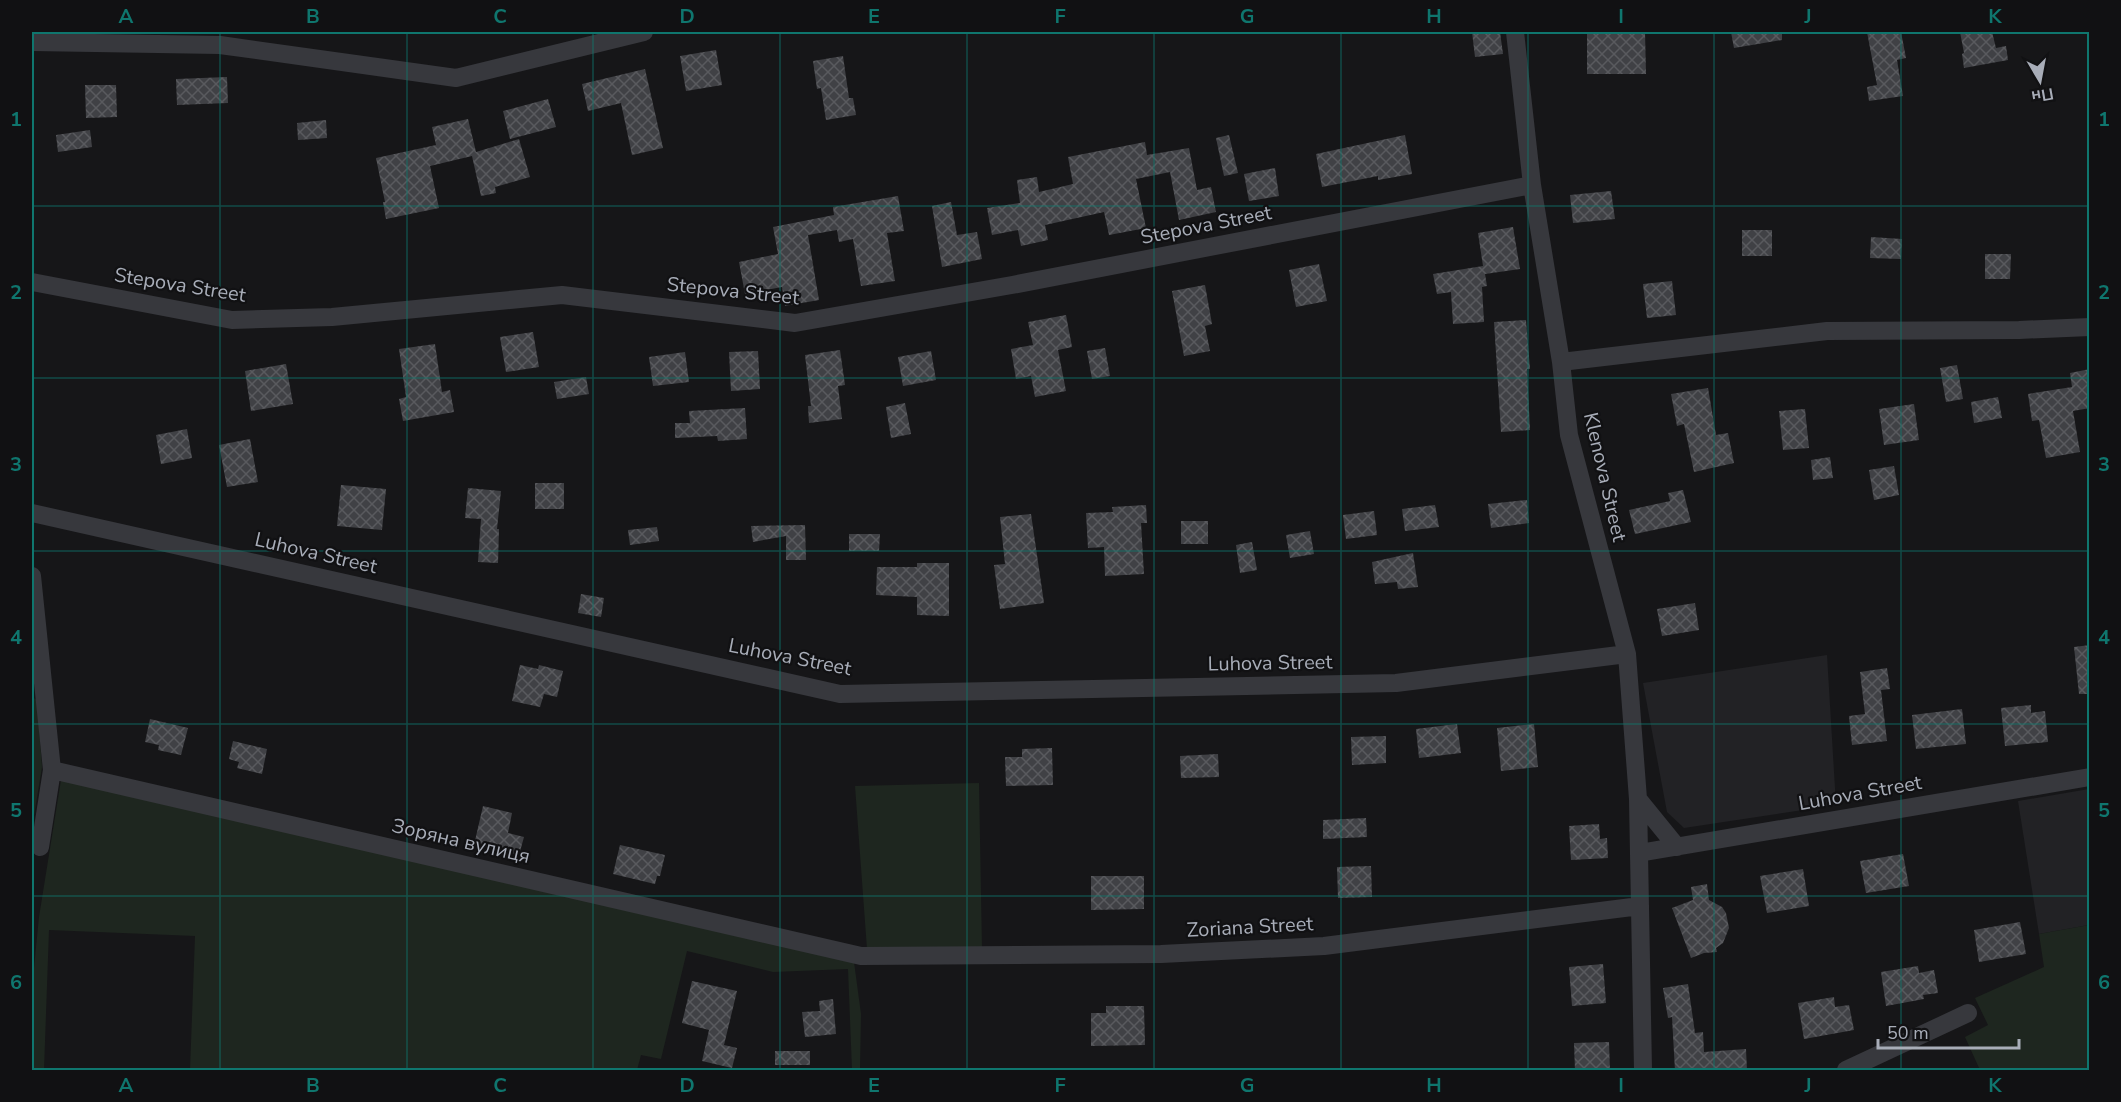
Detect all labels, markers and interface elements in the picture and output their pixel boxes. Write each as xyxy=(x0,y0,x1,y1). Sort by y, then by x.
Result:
text: A xyxy=(119,3,134,30)
text: B xyxy=(306,3,320,30)
text: C xyxy=(493,3,507,30)
text: D xyxy=(679,3,695,30)
text: E xyxy=(868,3,880,30)
text: F xyxy=(1054,3,1066,30)
text: G xyxy=(1240,3,1254,30)
text: H xyxy=(1426,3,1442,30)
text: I xyxy=(1618,3,1624,30)
text: J xyxy=(1803,3,1812,30)
text: K xyxy=(1988,3,2002,30)
north arrow xyxy=(2010,51,2070,111)
text: Пн xyxy=(2030,82,2055,108)
text: 1 xyxy=(10,106,22,133)
text: 1 xyxy=(2098,106,2110,133)
street label: Stepova Street xyxy=(1138,199,1275,251)
street label: Stepova Street xyxy=(112,261,249,309)
street label: Stepova Street xyxy=(666,271,801,311)
text: 2 xyxy=(10,279,22,306)
text: 2 xyxy=(2098,279,2110,306)
street label: Klenova Street xyxy=(1577,410,1633,545)
text: 3 xyxy=(10,451,22,478)
text: 3 xyxy=(2098,451,2110,478)
street label: Luhova Street xyxy=(252,526,381,580)
text: 4 xyxy=(10,624,22,651)
text: 4 xyxy=(2098,624,2110,651)
street label: Luhova Street xyxy=(726,632,855,682)
street label: Luhova Street xyxy=(1207,648,1334,678)
street label: Luhova Street xyxy=(1796,769,1925,817)
text: 5 xyxy=(10,797,22,824)
text: 5 xyxy=(2098,797,2110,824)
street label: Зоряна вулиця xyxy=(389,812,533,870)
street label: Zoriana Street xyxy=(1186,910,1315,944)
text: 6 xyxy=(10,969,22,996)
text: 6 xyxy=(2098,969,2110,996)
scale bar xyxy=(1878,1012,2019,1050)
text: 50 m xyxy=(1887,1021,1929,1045)
text: A xyxy=(119,1072,134,1099)
text: B xyxy=(306,1072,320,1099)
text: C xyxy=(493,1072,507,1099)
text: D xyxy=(679,1072,695,1099)
text: E xyxy=(868,1072,880,1099)
text: F xyxy=(1054,1072,1066,1099)
text: G xyxy=(1240,1072,1254,1099)
text: H xyxy=(1426,1072,1442,1099)
text: I xyxy=(1618,1072,1624,1099)
text: J xyxy=(1803,1072,1812,1099)
text: K xyxy=(1988,1072,2002,1099)

